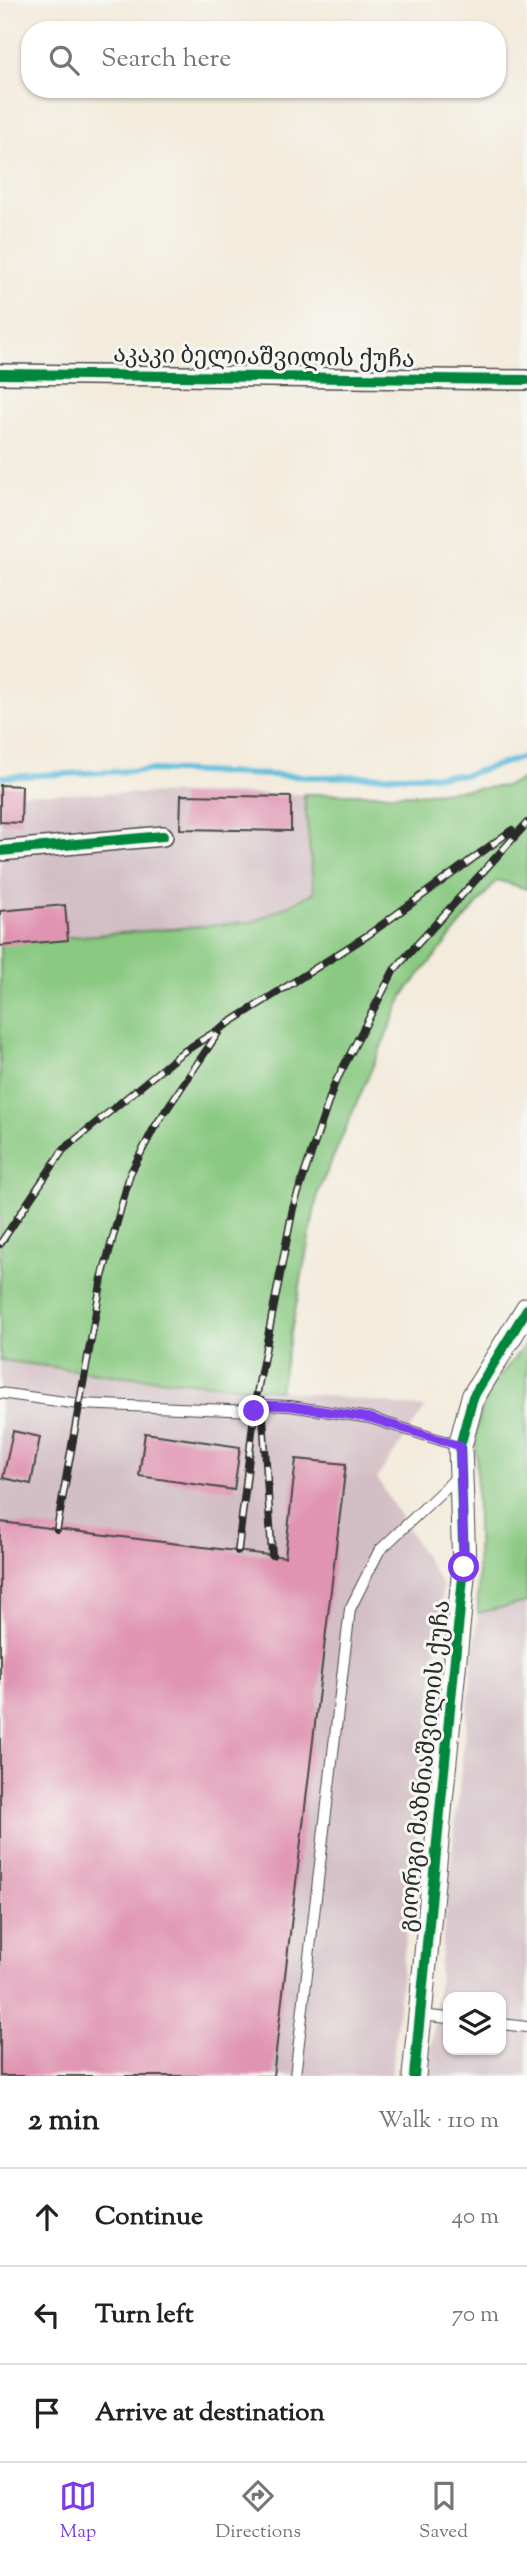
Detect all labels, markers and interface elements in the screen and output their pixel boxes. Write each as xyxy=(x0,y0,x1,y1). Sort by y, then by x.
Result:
search box xyxy=(21,21,506,98)
icon: search xyxy=(45,41,83,79)
text: Search here xyxy=(101,41,231,78)
street label: აკაკი ბელიაშვილის ქუჩა xyxy=(113,338,415,378)
route end xyxy=(238,1395,269,1426)
route start xyxy=(448,1551,479,1582)
street label: გიორგი მაზნიაშვილის ქუჩა xyxy=(392,1599,460,1934)
map controls xyxy=(443,1992,506,2055)
button: layers xyxy=(443,1992,506,2055)
text: 2 min xyxy=(28,2100,100,2143)
text: Walk · 110 m xyxy=(378,2105,499,2138)
icon: ahead xyxy=(28,2198,66,2236)
text: Continue xyxy=(95,2199,203,2236)
text: 40 m xyxy=(452,2201,499,2234)
icon: left xyxy=(28,2296,66,2334)
text: Turn left xyxy=(95,2297,194,2334)
text: 70 m xyxy=(452,2299,499,2332)
icon: arrive xyxy=(28,2394,66,2432)
text: Arrive at destination xyxy=(95,2395,325,2432)
tab: Map xyxy=(59,2477,97,2546)
tab: Directions xyxy=(215,2477,301,2546)
tab: Saved xyxy=(419,2477,468,2546)

